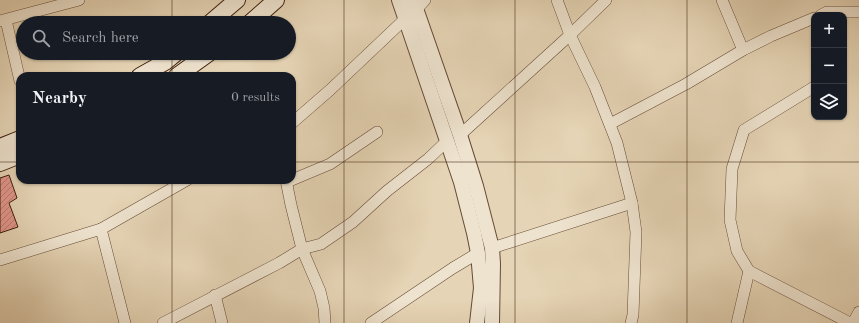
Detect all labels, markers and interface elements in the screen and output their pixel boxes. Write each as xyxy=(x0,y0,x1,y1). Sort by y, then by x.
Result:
map controls xyxy=(811,12,847,120)
button: + xyxy=(811,12,847,48)
search box xyxy=(16,16,296,60)
icon: search xyxy=(30,27,52,49)
text: Search here xyxy=(62,31,139,46)
button: − xyxy=(811,48,847,84)
button: layers xyxy=(811,84,847,120)
text: Nearby xyxy=(32,90,87,107)
text: 0 results xyxy=(231,91,280,104)

